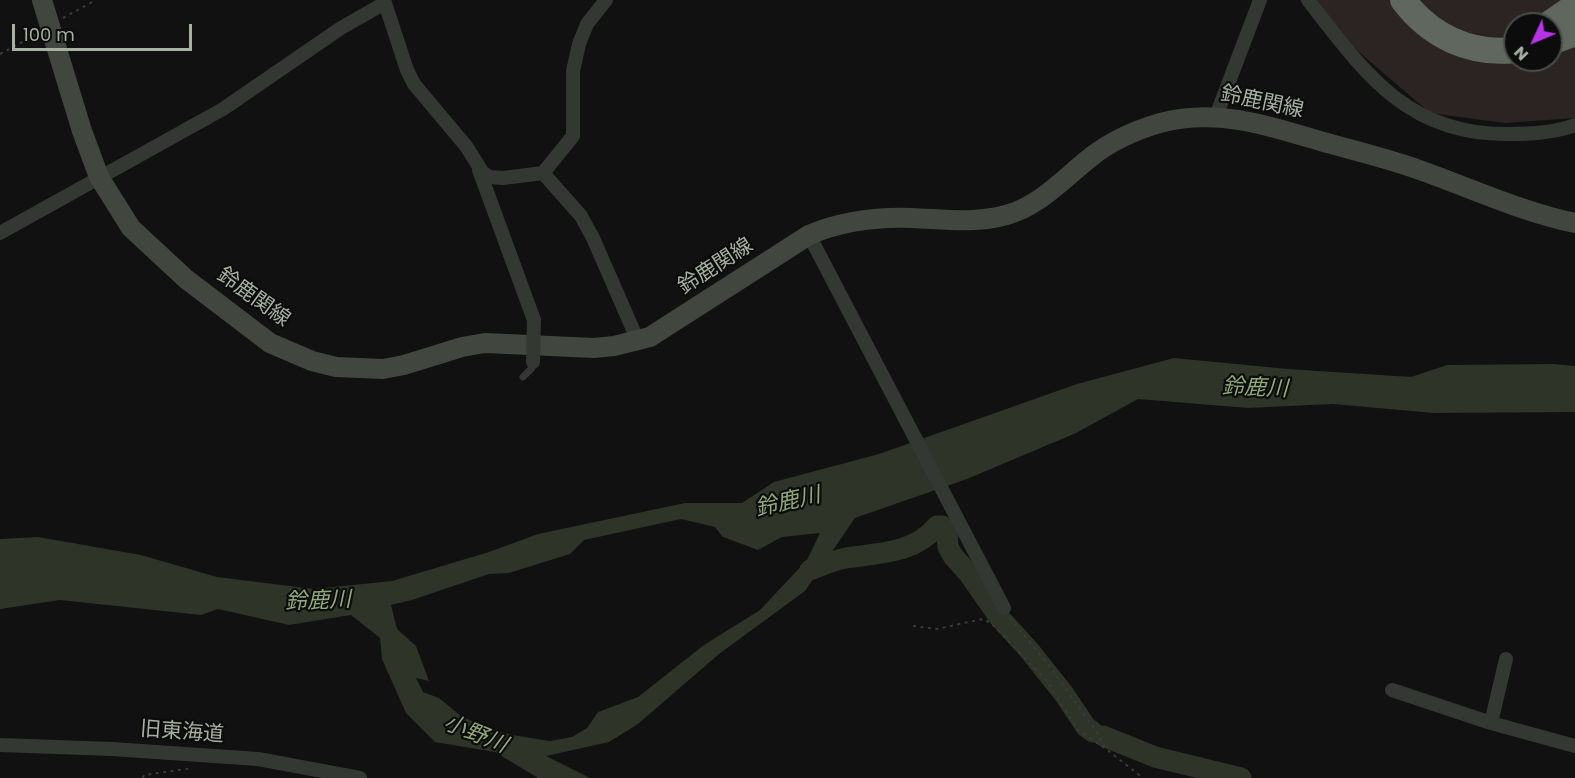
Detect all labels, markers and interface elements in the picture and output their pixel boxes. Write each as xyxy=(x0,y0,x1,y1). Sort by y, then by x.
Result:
scale bar xyxy=(15,12,195,50)
north arrow xyxy=(1503,12,1563,72)
text: 100 m xyxy=(23,22,75,47)
text: N xyxy=(1509,41,1534,66)
street label: 鈴鹿関線 xyxy=(1218,82,1306,124)
street label: 鈴鹿関線 xyxy=(674,234,758,300)
street label: 鈴鹿関線 xyxy=(212,263,294,333)
water label: 鈴鹿川 xyxy=(1222,375,1288,403)
water label: 鈴鹿川 xyxy=(753,483,823,523)
water label: 鈴鹿川 xyxy=(285,588,351,616)
water label: 小野川 xyxy=(439,710,511,760)
street label: 旧東海道 xyxy=(139,718,225,748)

